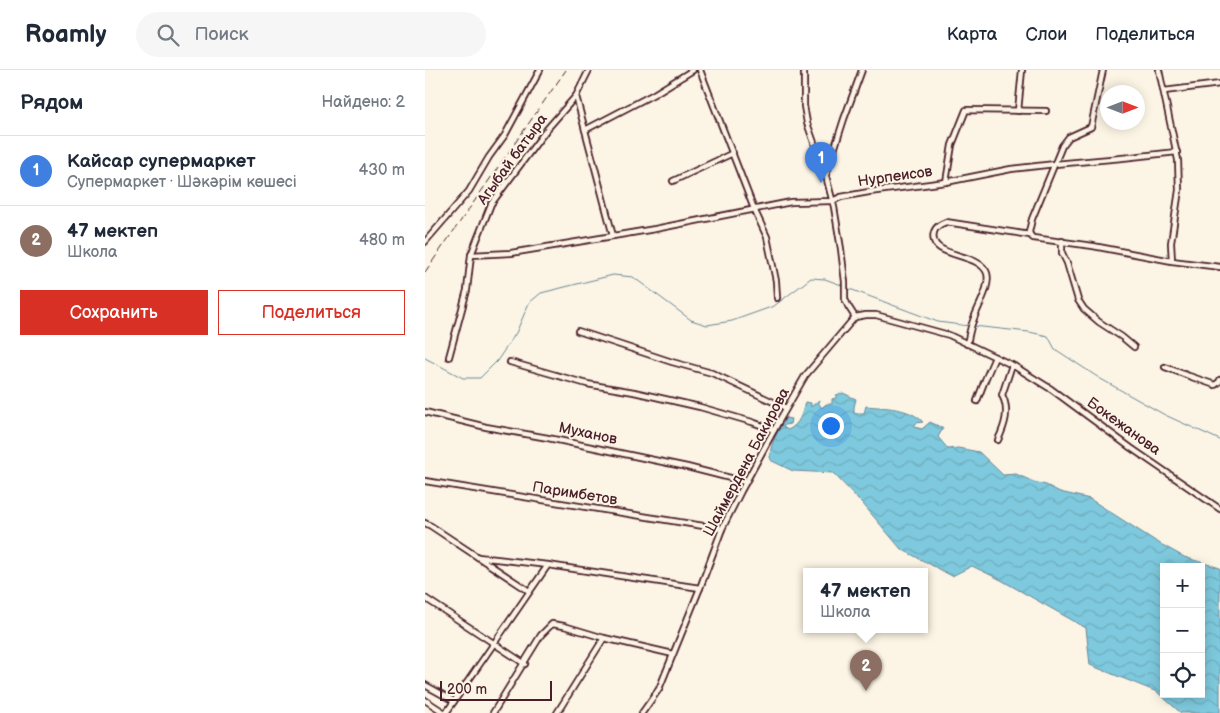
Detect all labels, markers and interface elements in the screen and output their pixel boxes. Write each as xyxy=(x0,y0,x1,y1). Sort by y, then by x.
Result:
search box xyxy=(136,12,486,57)
text: Roamly xyxy=(25,20,106,49)
icon: search xyxy=(154,21,182,49)
text: Поиск xyxy=(194,23,249,46)
text: Карта xyxy=(947,24,997,45)
text: Слои xyxy=(1025,24,1067,45)
text: Поделиться xyxy=(1095,24,1195,45)
north arrow xyxy=(1100,85,1145,130)
text: Рядом xyxy=(20,90,83,115)
text: Найдено: 2 xyxy=(321,93,405,112)
street label: Агыбай батыра xyxy=(473,110,552,209)
pin: 1 xyxy=(805,142,837,183)
text: Кайсар супермаркет xyxy=(67,150,255,173)
text: 1 xyxy=(33,161,39,180)
text: 430 m xyxy=(358,161,405,180)
street label: Нурпеисов xyxy=(857,162,934,191)
text: Супермаркет · Шәкәрім көшесі xyxy=(67,173,297,192)
text: 47 мектеп xyxy=(67,220,158,243)
text: 2 xyxy=(31,231,41,250)
text: 480 m xyxy=(359,231,405,250)
text: Школа xyxy=(67,243,117,262)
button: Сохранить xyxy=(20,290,208,335)
button: Поделиться xyxy=(218,290,405,335)
street label: Шаймердена Бакирова xyxy=(699,384,794,540)
street label: Бокежанова xyxy=(1083,393,1164,460)
your location xyxy=(818,413,844,439)
street label: Муханов xyxy=(557,418,619,449)
street label: Паримбетов xyxy=(531,477,619,510)
map controls xyxy=(1160,563,1205,698)
button: + xyxy=(1160,563,1205,608)
popup xyxy=(803,568,928,633)
text: 47 мектеп xyxy=(820,580,911,603)
text: Школа xyxy=(820,603,870,622)
button: − xyxy=(1160,608,1205,653)
pin: 2 xyxy=(850,650,882,691)
button: locate xyxy=(1160,653,1205,698)
scale bar xyxy=(440,678,553,701)
text: 200 m xyxy=(447,681,487,698)

